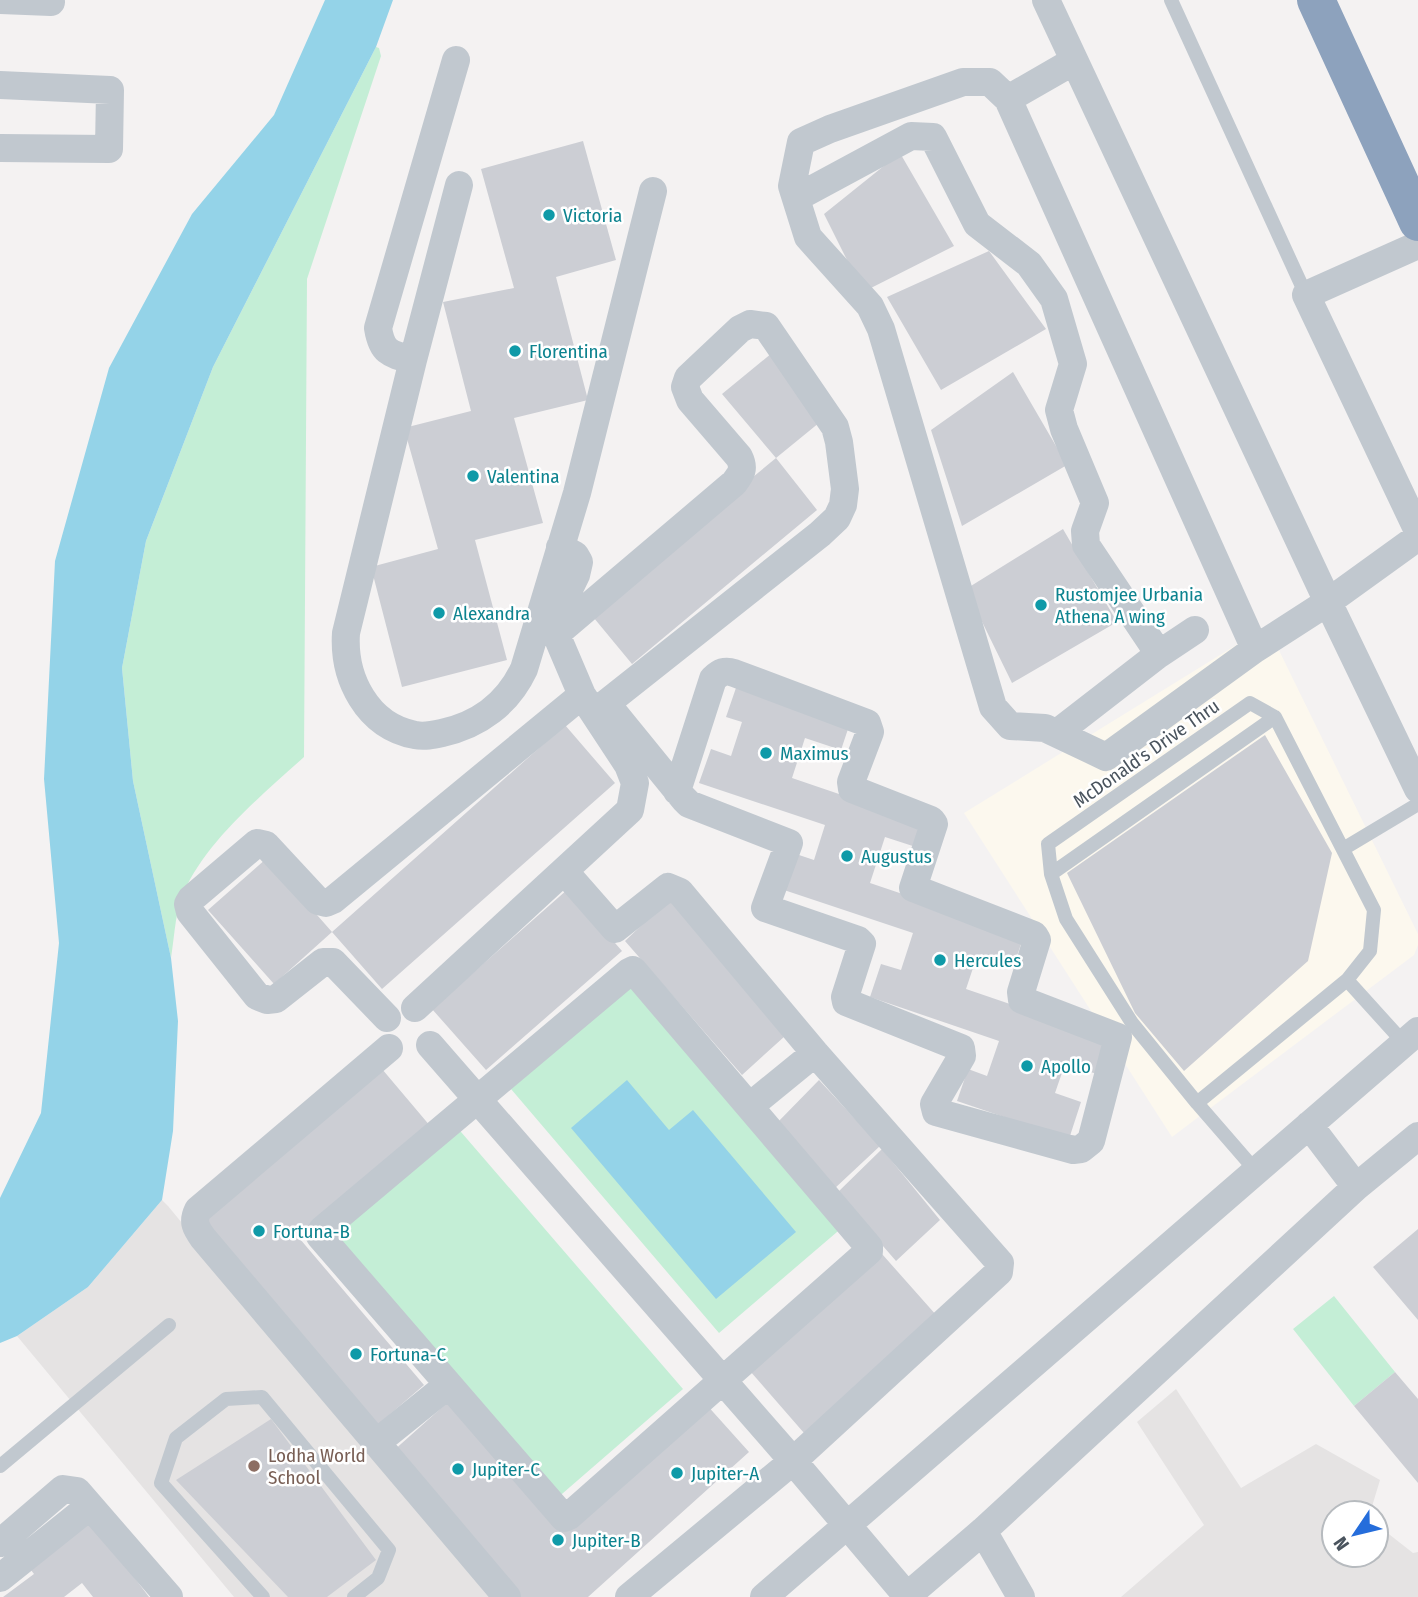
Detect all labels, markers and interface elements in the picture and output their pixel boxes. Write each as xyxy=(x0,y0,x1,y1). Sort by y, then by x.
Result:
place label: Victoria xyxy=(563,204,622,227)
marker: Victoria xyxy=(541,207,557,223)
place label: Florentina xyxy=(529,340,608,363)
marker: Florentina xyxy=(507,343,523,359)
place label: Valentina xyxy=(487,465,560,488)
marker: Valentina xyxy=(465,468,481,484)
place label: Rustomjee Urbania Athena A wing xyxy=(1055,583,1203,628)
marker: Rustomjee Urbania Athena A wing xyxy=(1033,597,1049,613)
place label: Alexandra xyxy=(453,602,530,625)
marker: Alexandra xyxy=(431,605,447,621)
street label: McDonald's Drive Thru xyxy=(1069,694,1224,813)
place label: Maximus xyxy=(780,742,849,765)
marker: Maximus xyxy=(758,745,774,761)
place label: Augustus xyxy=(861,845,932,868)
marker: Augustus xyxy=(839,848,855,864)
place label: Hercules xyxy=(954,949,1021,972)
marker: Hercules xyxy=(932,952,948,968)
place label: Apollo xyxy=(1041,1055,1091,1078)
marker: Apollo xyxy=(1019,1058,1035,1074)
place label: Fortuna-B xyxy=(273,1220,350,1243)
marker: Fortuna-B xyxy=(251,1223,267,1239)
place label: Fortuna-C xyxy=(370,1343,447,1366)
marker: Fortuna-C xyxy=(348,1346,364,1362)
place label: Lodha World School xyxy=(268,1444,366,1489)
marker: Lodha World School xyxy=(246,1458,262,1474)
place label: Jupiter-C xyxy=(472,1458,540,1481)
marker: Jupiter-C xyxy=(450,1461,466,1477)
place label: Jupiter-A xyxy=(691,1462,759,1485)
marker: Jupiter-A xyxy=(669,1465,685,1481)
north arrow xyxy=(1320,1499,1390,1569)
place label: Jupiter-B xyxy=(572,1529,641,1552)
marker: Jupiter-B xyxy=(550,1532,566,1548)
text: N xyxy=(1329,1532,1354,1555)

